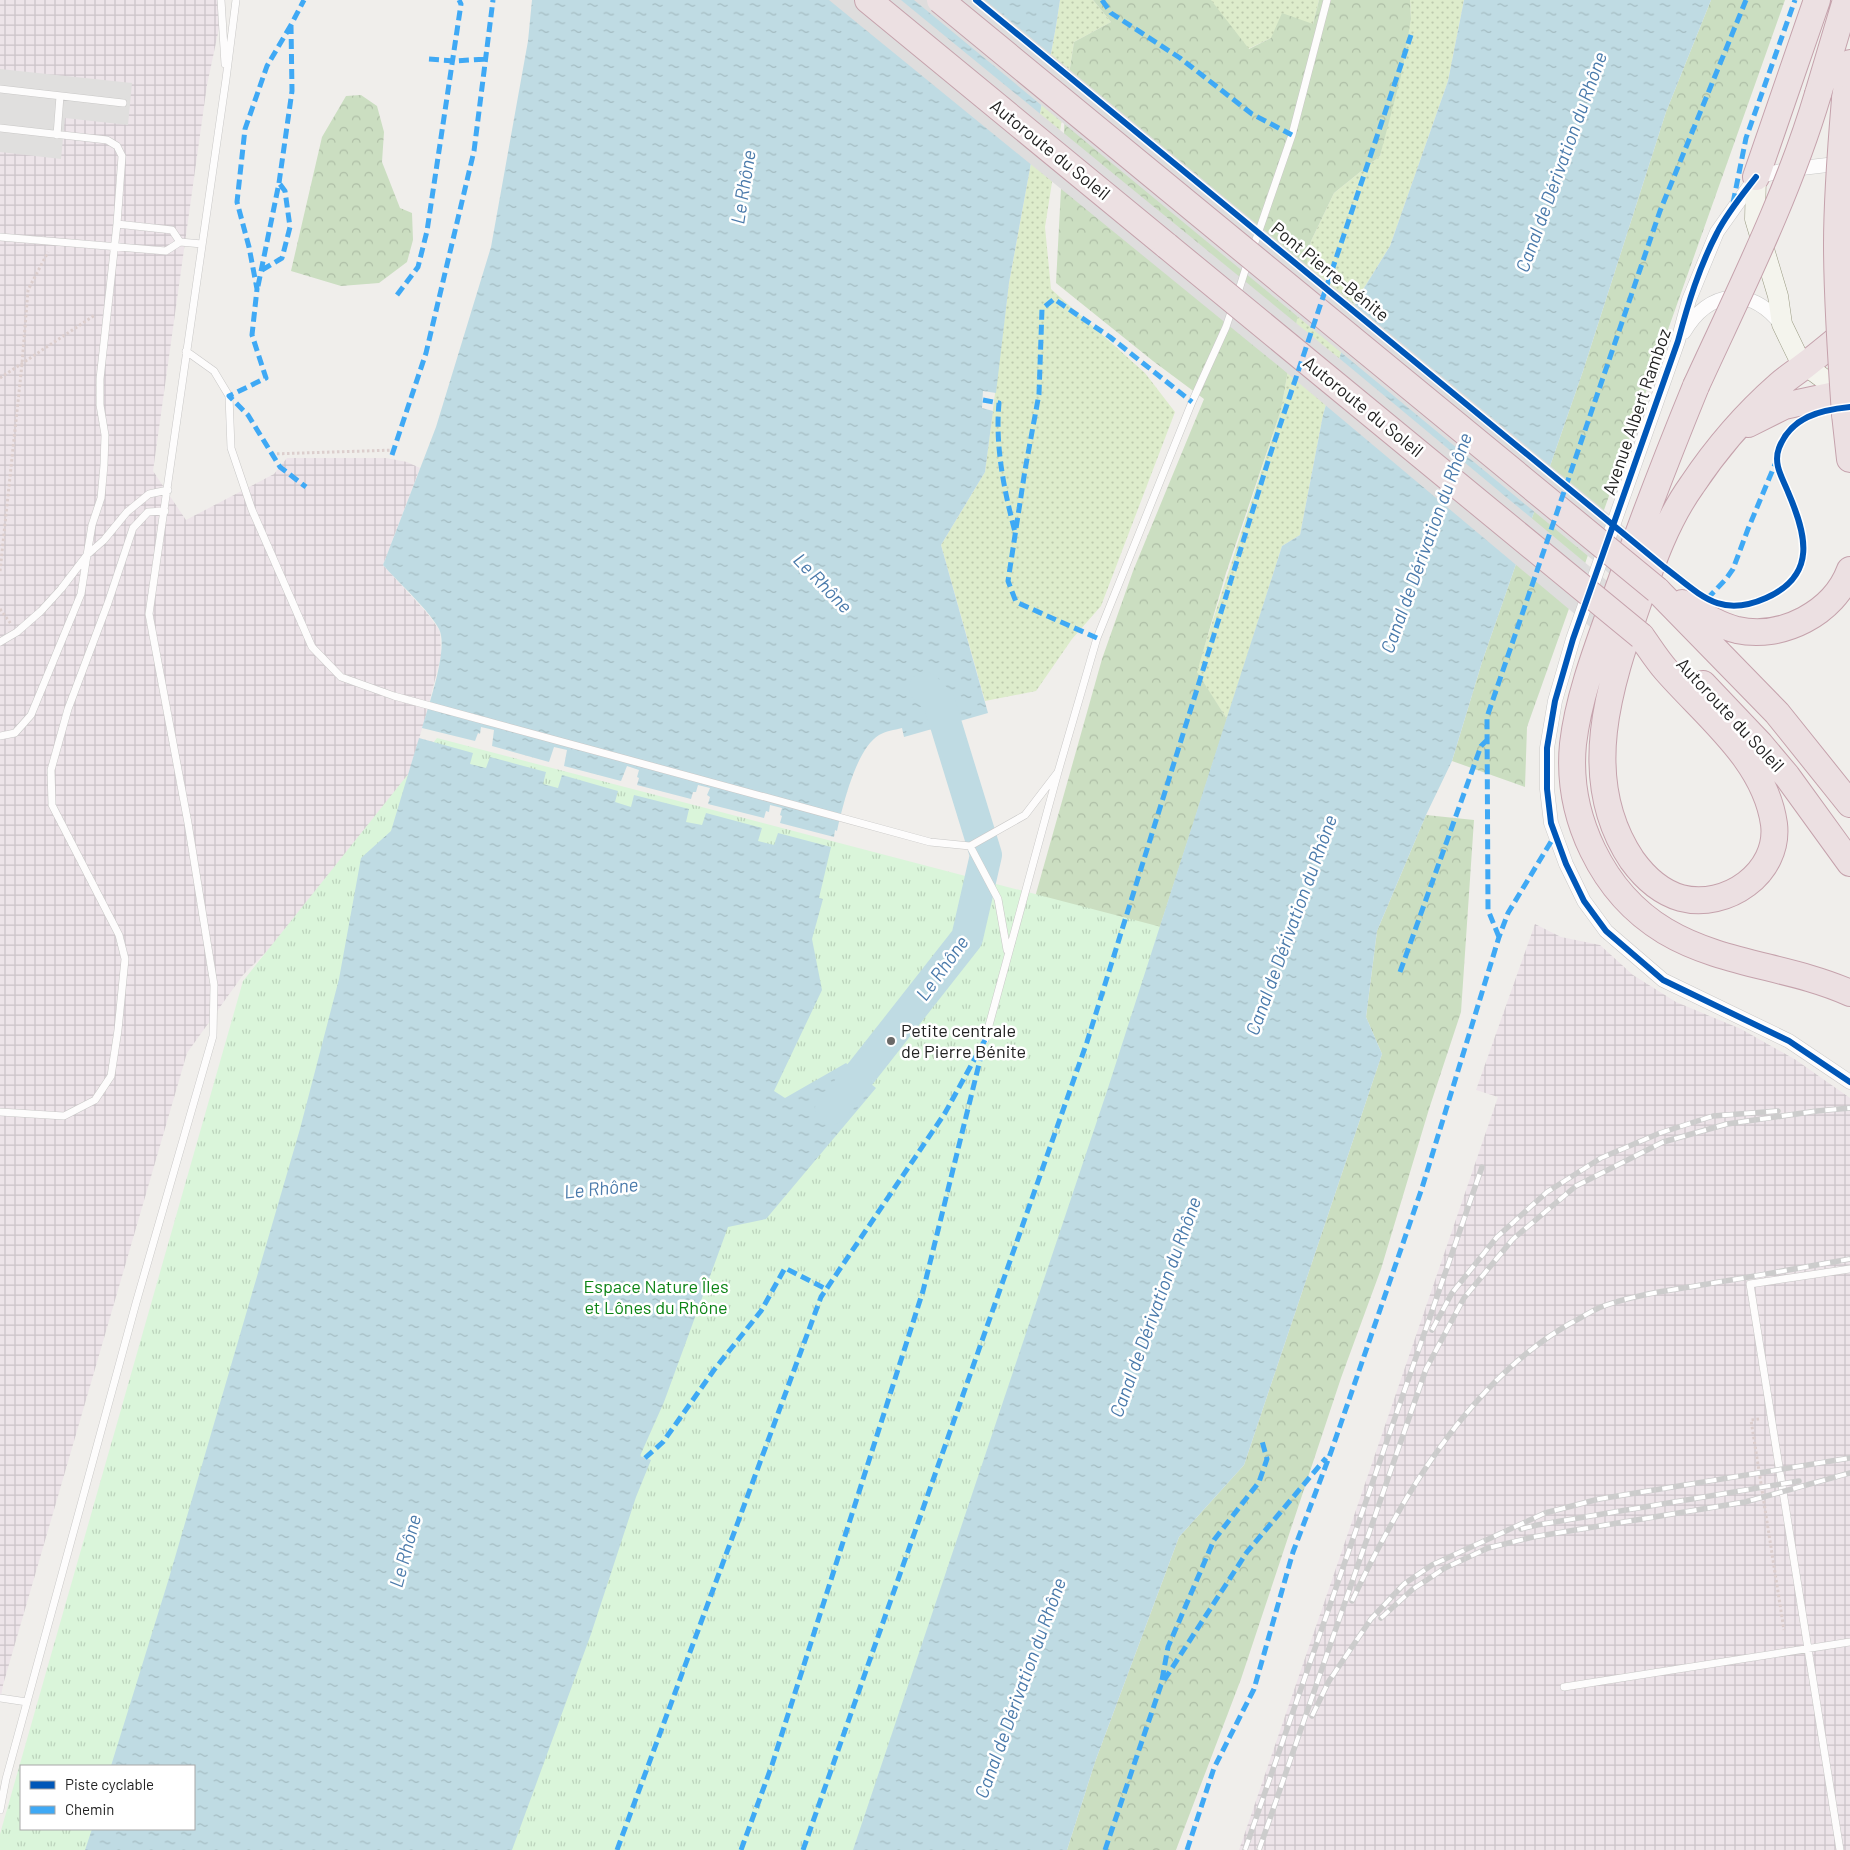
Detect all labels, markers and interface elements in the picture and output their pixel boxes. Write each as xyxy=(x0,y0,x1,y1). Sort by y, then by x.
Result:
water label: Canal de Dérivation du Rhône xyxy=(1510,48,1611,275)
street label: Autoroute du Soleil xyxy=(986,94,1115,204)
water label: Le Rhône xyxy=(725,148,760,226)
street label: Pont Pierre-Bénite xyxy=(1267,217,1394,326)
street label: Avenue Albert Ramboz xyxy=(1597,325,1675,498)
street label: Autoroute du Soleil xyxy=(1299,351,1428,461)
water label: Canal de Dérivation du Rhône xyxy=(1375,429,1476,656)
water label: Le Rhône xyxy=(789,548,858,618)
street label: Autoroute du Soleil xyxy=(1672,653,1789,776)
water label: Canal de Dérivation du Rhône xyxy=(1240,811,1341,1038)
water label: Le Rhône xyxy=(910,931,973,1005)
place label: Petite centrale de Pierre Bénite xyxy=(901,1019,1026,1062)
marker: Petite centrale de Pierre Bénite xyxy=(885,1035,897,1047)
water label: Le Rhône xyxy=(563,1172,639,1203)
water label: Canal de Dérivation du Rhône xyxy=(1104,1193,1205,1420)
park label: Espace Nature Îles et Lônes du Rhône xyxy=(583,1275,729,1318)
water label: Le Rhône xyxy=(384,1512,425,1590)
water label: Canal de Dérivation du Rhône xyxy=(969,1574,1070,1801)
legend xyxy=(20,1765,195,1830)
text: Piste cyclable xyxy=(65,1775,154,1793)
text: Chemin xyxy=(65,1800,114,1818)

